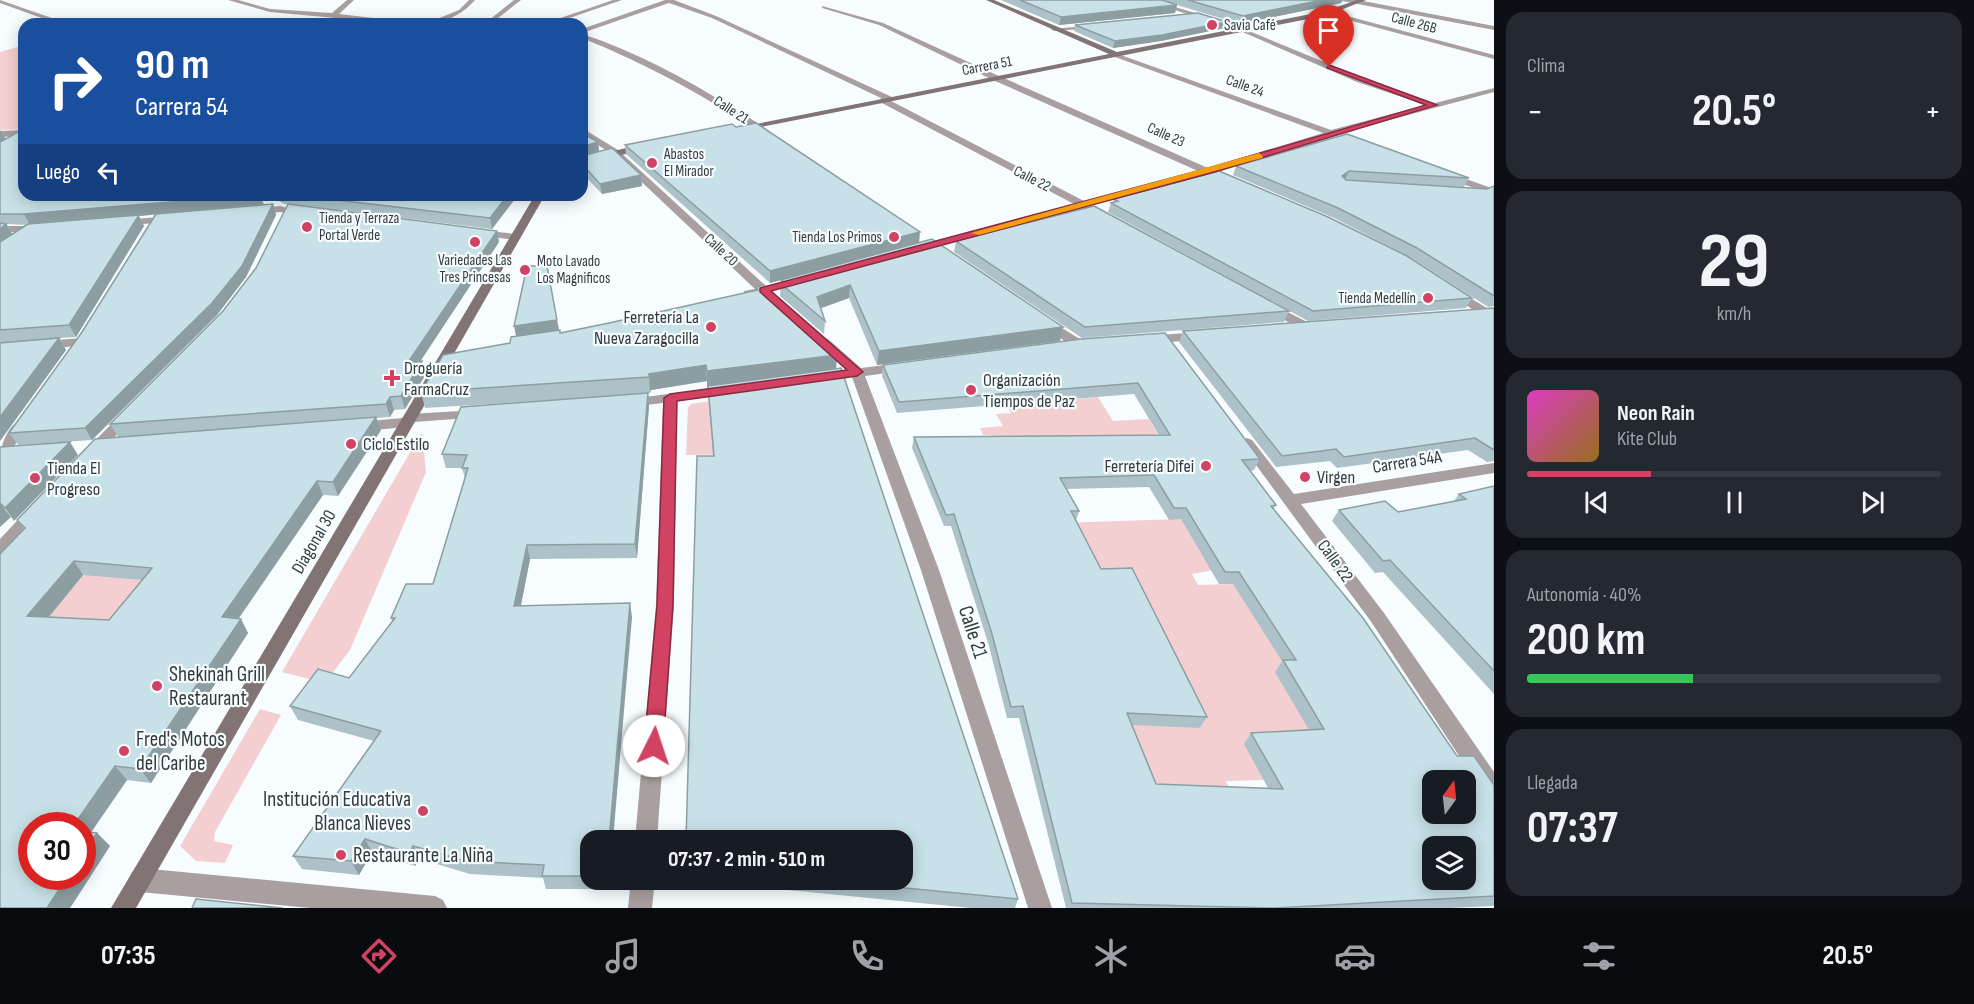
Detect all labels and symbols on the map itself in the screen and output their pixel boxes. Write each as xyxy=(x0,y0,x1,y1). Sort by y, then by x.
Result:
pin xyxy=(1303,5,1354,67)
street label: Calle 26B xyxy=(1389,8,1439,38)
place label: Savia Café xyxy=(1224,16,1276,35)
marker: Savia Café xyxy=(1205,18,1219,32)
street label: Carrera 51 xyxy=(960,52,1014,80)
street label: Calle 24 xyxy=(1223,70,1267,102)
street label: Calle 21 xyxy=(710,92,753,129)
street label: Calle 23 xyxy=(1144,118,1188,152)
place label: Abastos El Mirador xyxy=(663,145,714,181)
marker: Abastos El Mirador xyxy=(645,156,659,170)
street label: Calle 22 xyxy=(1010,162,1054,196)
place label: Tienda y Terraza Portal Verde xyxy=(319,209,400,245)
marker: Tienda y Terraza Portal Verde xyxy=(300,220,314,234)
place label: Tienda Los Primos xyxy=(792,228,882,247)
street label: Calle 20 xyxy=(700,230,742,270)
marker: Tienda Los Primos xyxy=(887,230,901,244)
marker: Variedades Las Tres Princesas xyxy=(468,235,482,249)
place label: Variedades Las Tres Princesas xyxy=(438,251,512,287)
place label: Moto Lavado Los Magnificos xyxy=(537,252,610,288)
marker: Moto Lavado Los Magnificos xyxy=(518,263,532,277)
place label: Tienda Medellín xyxy=(1338,289,1416,308)
marker: Tienda Medellín xyxy=(1421,291,1435,305)
place label: Ferretería La Nueva Zaragocilla xyxy=(594,307,699,349)
marker: Ferretería La Nueva Zaragocilla xyxy=(704,320,718,334)
place label: Droguería FarmaCruz xyxy=(404,358,469,400)
place label: Organización Tiempos de Paz xyxy=(983,370,1076,412)
marker: Droguería FarmaCruz xyxy=(385,371,399,385)
marker: Organización Tiempos de Paz xyxy=(964,383,978,397)
place label: Ciclo Estilo xyxy=(363,434,430,455)
marker: Ciclo Estilo xyxy=(344,437,358,451)
street label: Carrera 54A xyxy=(1371,446,1443,478)
place label: Ferretería Difei xyxy=(1104,456,1194,477)
place label: Tienda El Progreso xyxy=(47,458,101,500)
marker: Ferretería Difei xyxy=(1199,459,1213,473)
place label: Virgen xyxy=(1317,467,1355,488)
marker: Virgen xyxy=(1298,470,1312,484)
marker: Tienda El Progreso xyxy=(28,471,42,485)
street label: Diagonal 30 xyxy=(287,506,341,578)
street label: Calle 22 xyxy=(1313,536,1357,586)
street label: Calle 21 xyxy=(953,603,993,662)
place label: Shekinah Grill Restaurant xyxy=(169,662,265,711)
marker: Shekinah Grill Restaurant xyxy=(150,679,164,693)
position arrow xyxy=(622,714,686,778)
place label: Fred's Motos del Caribe xyxy=(136,727,225,776)
marker: Fred's Motos del Caribe xyxy=(117,744,131,758)
north arrow xyxy=(1422,770,1476,824)
place label: Institución Educativa Blanca Nieves xyxy=(263,787,411,836)
marker: Institución Educativa Blanca Nieves xyxy=(416,804,430,818)
speed limit sign: 30 xyxy=(18,812,96,890)
place label: Restaurante La Niña xyxy=(353,843,493,868)
marker: Restaurante La Niña xyxy=(334,848,348,862)

